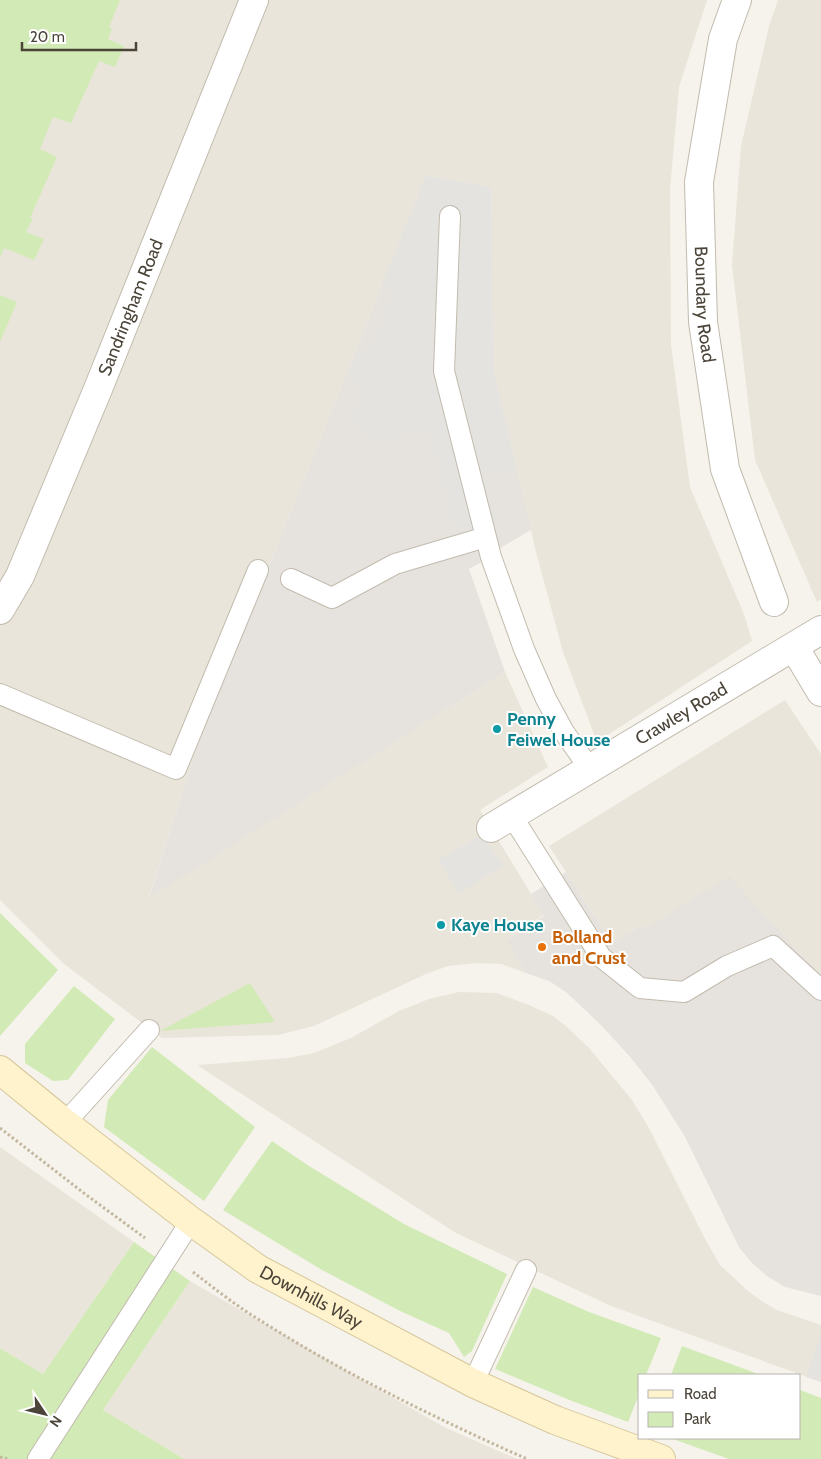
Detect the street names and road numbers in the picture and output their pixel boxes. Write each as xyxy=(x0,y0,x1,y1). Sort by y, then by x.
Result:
street label: Sandringham Road xyxy=(94,236,168,379)
street label: Boundary Road xyxy=(690,246,720,364)
street label: Crawley Road xyxy=(631,678,731,750)
street label: Downhills Way xyxy=(256,1261,366,1333)

